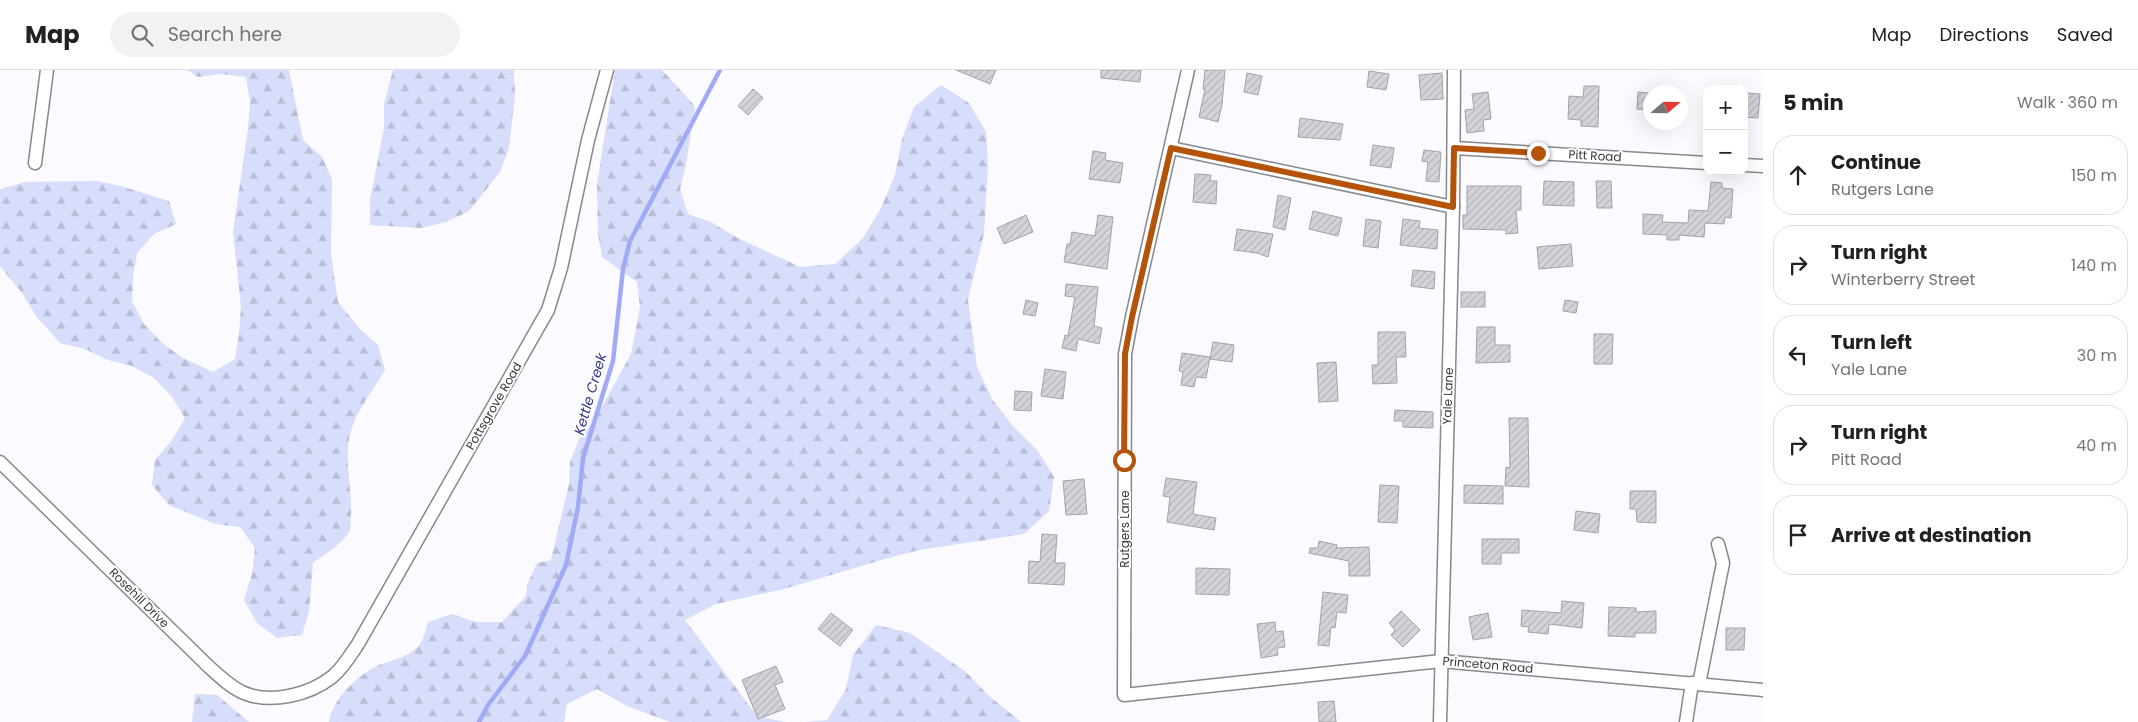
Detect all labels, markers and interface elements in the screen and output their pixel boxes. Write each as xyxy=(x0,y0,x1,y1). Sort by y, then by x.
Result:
search box xyxy=(110,12,460,57)
text: Map xyxy=(25,18,80,51)
icon: search xyxy=(128,21,156,49)
text: Search here xyxy=(168,21,282,48)
text: Map xyxy=(1872,22,1911,47)
text: Directions xyxy=(1939,22,2029,47)
text: Saved xyxy=(2057,22,2113,47)
north arrow xyxy=(1643,85,1688,130)
map controls xyxy=(1703,85,1748,175)
button: + xyxy=(1703,85,1748,130)
text: 5 min xyxy=(1783,88,1844,117)
text: Walk · 360 m xyxy=(2017,91,2118,114)
button: − xyxy=(1703,130,1748,175)
route end xyxy=(1527,142,1550,165)
street label: Pitt Road xyxy=(1568,146,1622,165)
text: Continue xyxy=(1831,149,1921,176)
icon: ahead xyxy=(1784,161,1812,189)
text: 150 m xyxy=(2071,164,2117,187)
text: Rutgers Lane xyxy=(1831,178,1934,201)
text: Turn right xyxy=(1831,239,1927,266)
icon: right xyxy=(1784,251,1812,279)
text: 140 m xyxy=(2071,254,2117,277)
text: Winterberry Street xyxy=(1831,268,1975,291)
text: Turn left xyxy=(1831,329,1912,356)
icon: left xyxy=(1784,341,1812,369)
text: 30 m xyxy=(2077,344,2117,367)
water label: Kettle Creek xyxy=(569,350,611,437)
text: Yale Lane xyxy=(1831,358,1907,381)
street label: Pottsgrove Road xyxy=(462,359,526,453)
street label: Yale Lane xyxy=(1438,367,1457,425)
text: Turn right xyxy=(1831,419,1927,446)
icon: right xyxy=(1784,431,1812,459)
text: 40 m xyxy=(2076,434,2117,457)
text: Pitt Road xyxy=(1831,448,1902,471)
route start xyxy=(1113,449,1136,472)
street label: Rutgers Lane xyxy=(1116,490,1133,568)
icon: arrive xyxy=(1784,521,1812,549)
text: Arrive at destination xyxy=(1831,522,2032,549)
street label: Rosehill Drive xyxy=(106,564,173,631)
street label: Princeton Road xyxy=(1442,652,1534,677)

